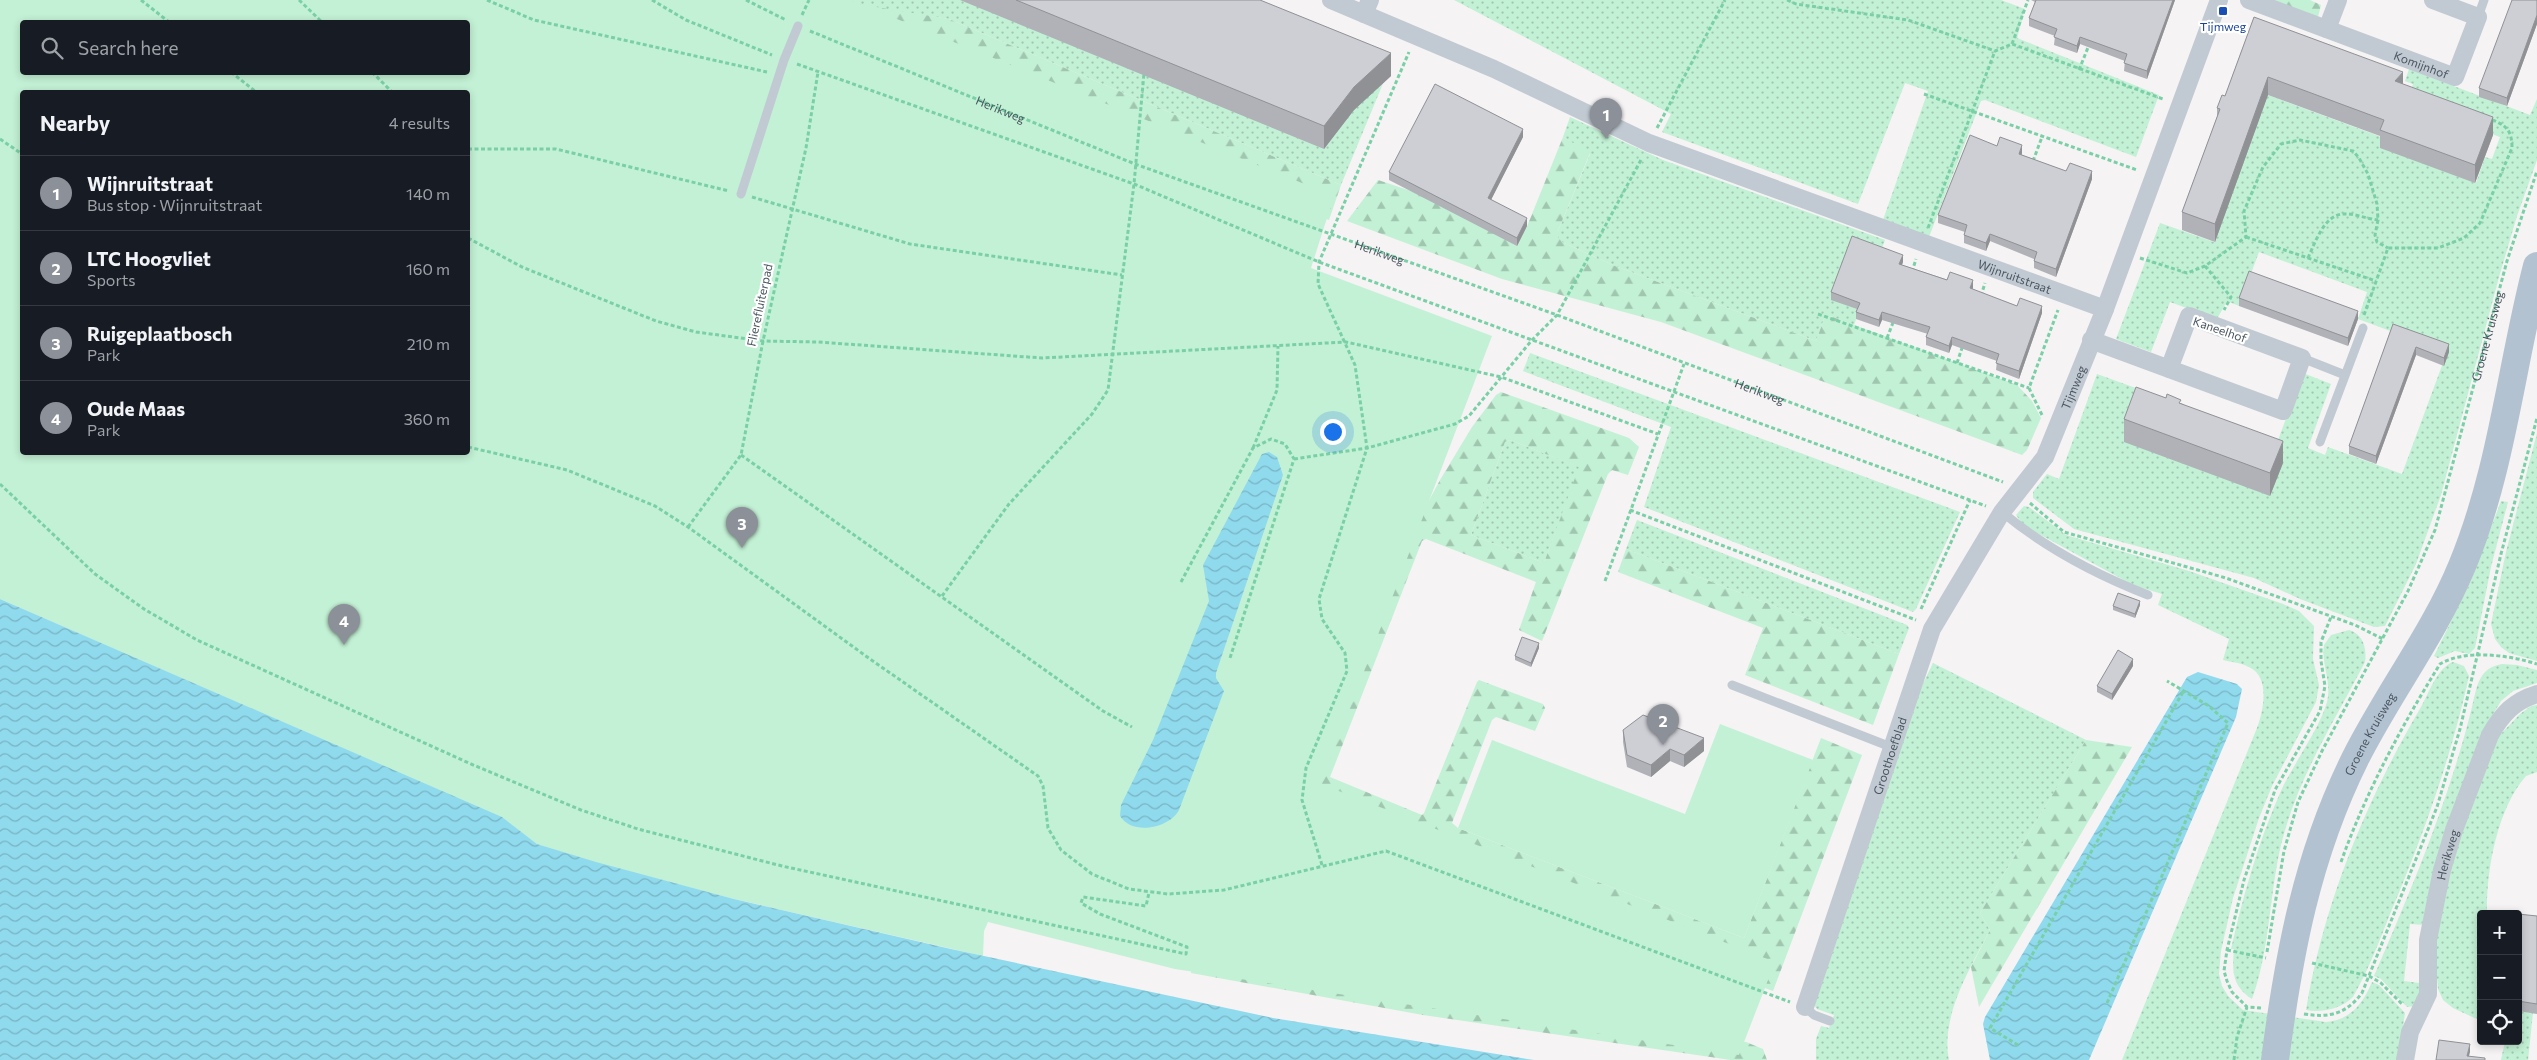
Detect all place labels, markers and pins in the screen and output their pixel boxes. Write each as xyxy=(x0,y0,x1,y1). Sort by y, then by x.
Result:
marker: Tijmweg xyxy=(2217,5,2229,17)
place label: Tijmweg xyxy=(2200,19,2247,33)
pin: 1 xyxy=(1590,98,1622,139)
pin: 3 xyxy=(726,507,758,548)
pin: 4 xyxy=(328,604,360,645)
pin: 2 xyxy=(1647,704,1679,745)

